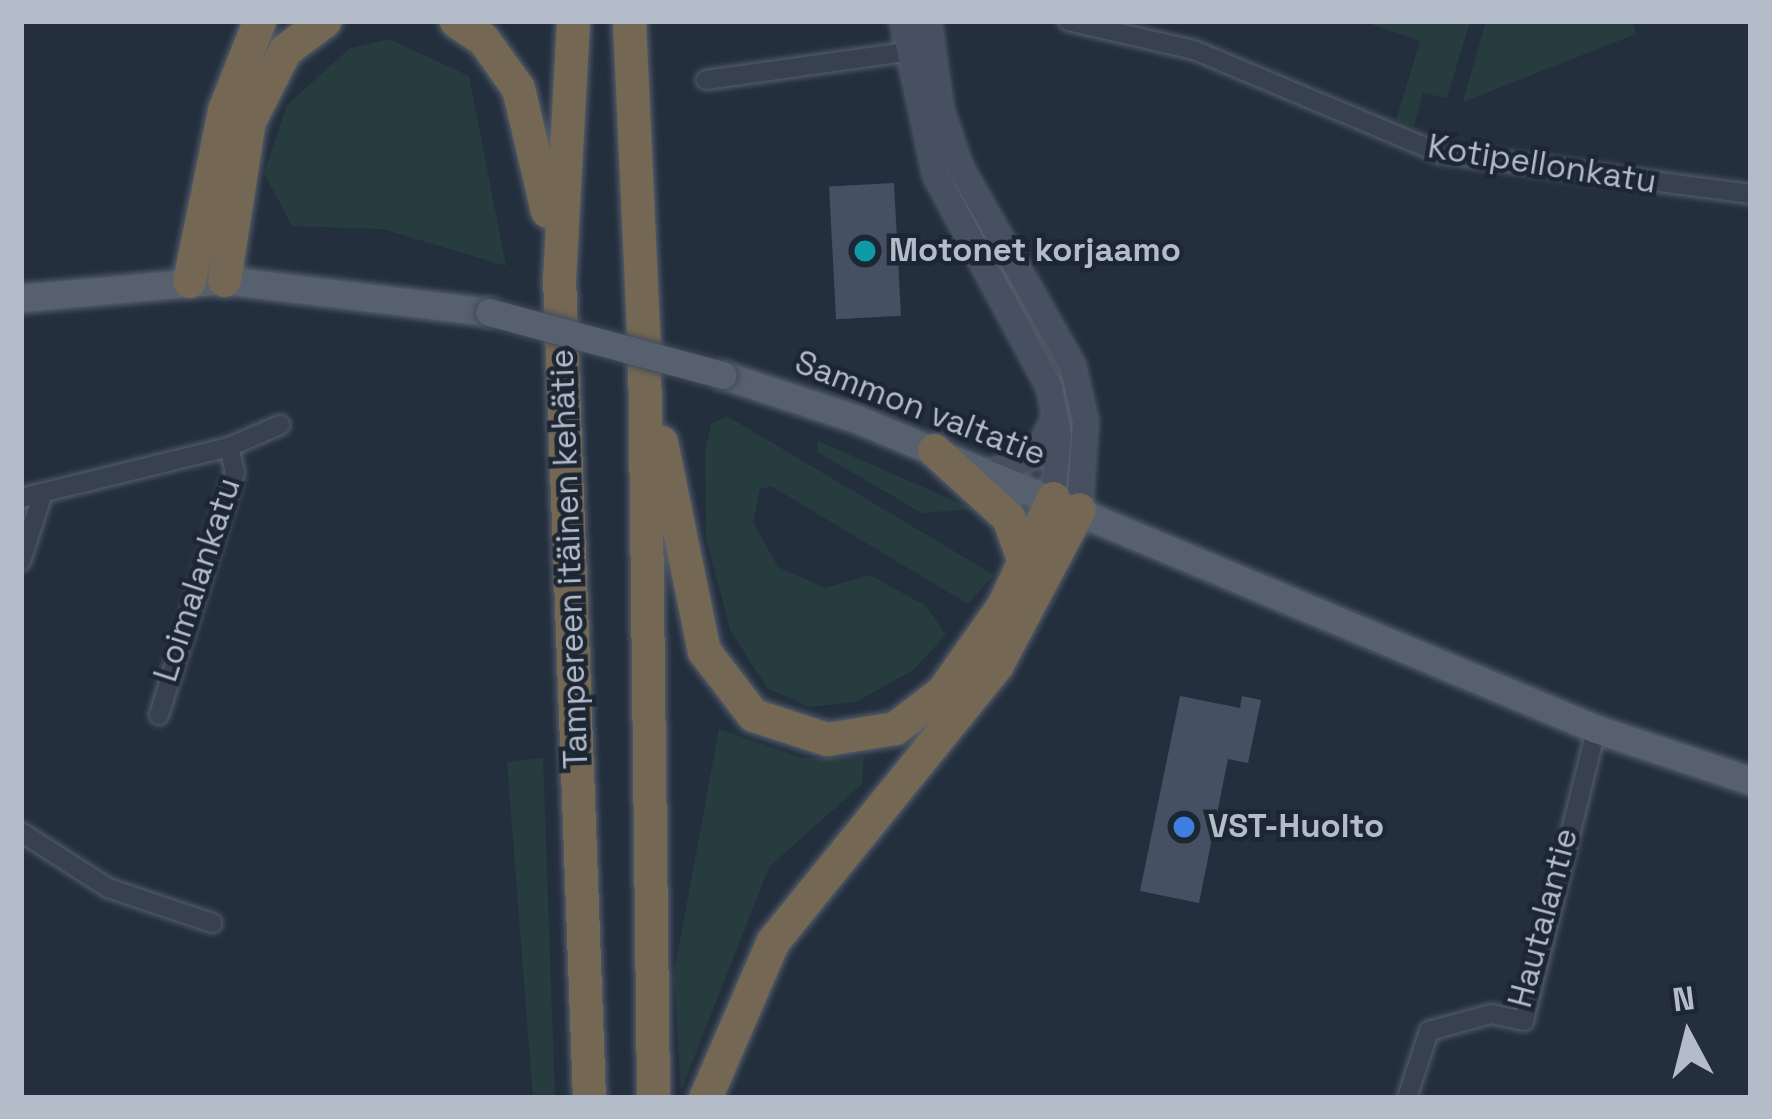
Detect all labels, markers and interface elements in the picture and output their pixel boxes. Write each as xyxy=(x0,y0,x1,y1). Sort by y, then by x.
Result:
street label: Kotipellonkatu xyxy=(1425,127,1659,203)
place label: Motonet korjaamo xyxy=(889,231,1181,271)
marker: Motonet korjaamo xyxy=(852,238,878,264)
street label: Sammon valtatie xyxy=(789,343,1051,475)
street label: Tampereen itäinen kehätie xyxy=(543,348,597,770)
street label: Loimalankatu xyxy=(146,473,250,687)
place label: VST-Huolto xyxy=(1208,807,1384,847)
marker: VST-Huolto xyxy=(1171,814,1197,840)
street label: Hautalantie xyxy=(1501,824,1587,1012)
north arrow xyxy=(1628,975,1748,1095)
text: N xyxy=(1670,977,1697,1021)

